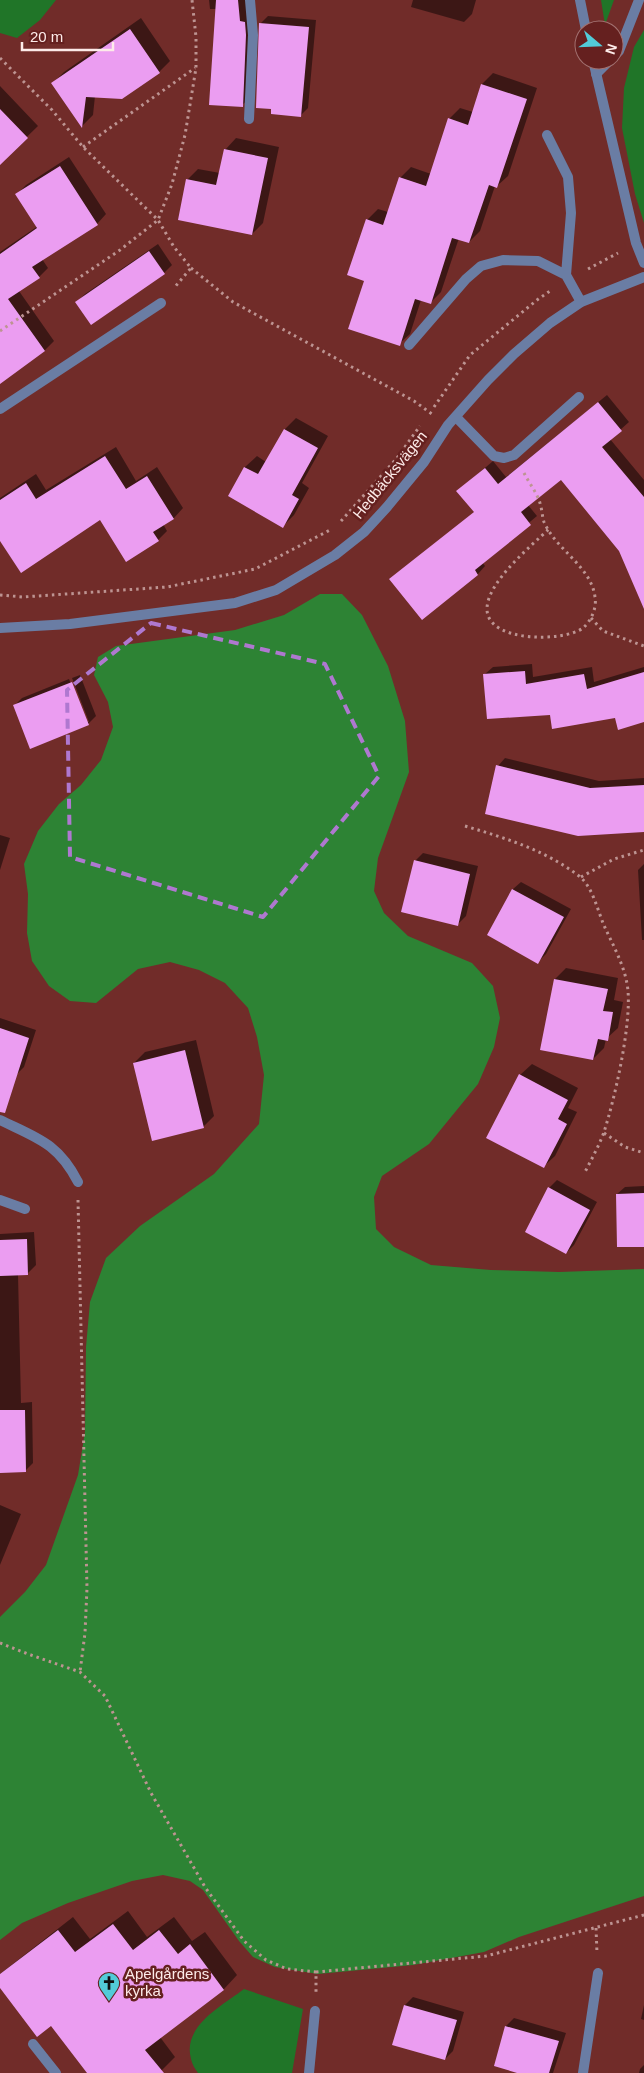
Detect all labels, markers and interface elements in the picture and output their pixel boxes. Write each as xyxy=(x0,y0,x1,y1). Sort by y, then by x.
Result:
scale bar xyxy=(22,20,114,52)
north arrow xyxy=(574,20,624,70)
text: 20 m xyxy=(30,28,63,45)
text: N xyxy=(602,42,621,57)
street label: Hedbäcksvägen xyxy=(349,428,430,522)
place label: Apelgårdens kyrka xyxy=(125,1965,209,1999)
church icon: Apelgårdens kyrka xyxy=(97,1971,121,2002)

